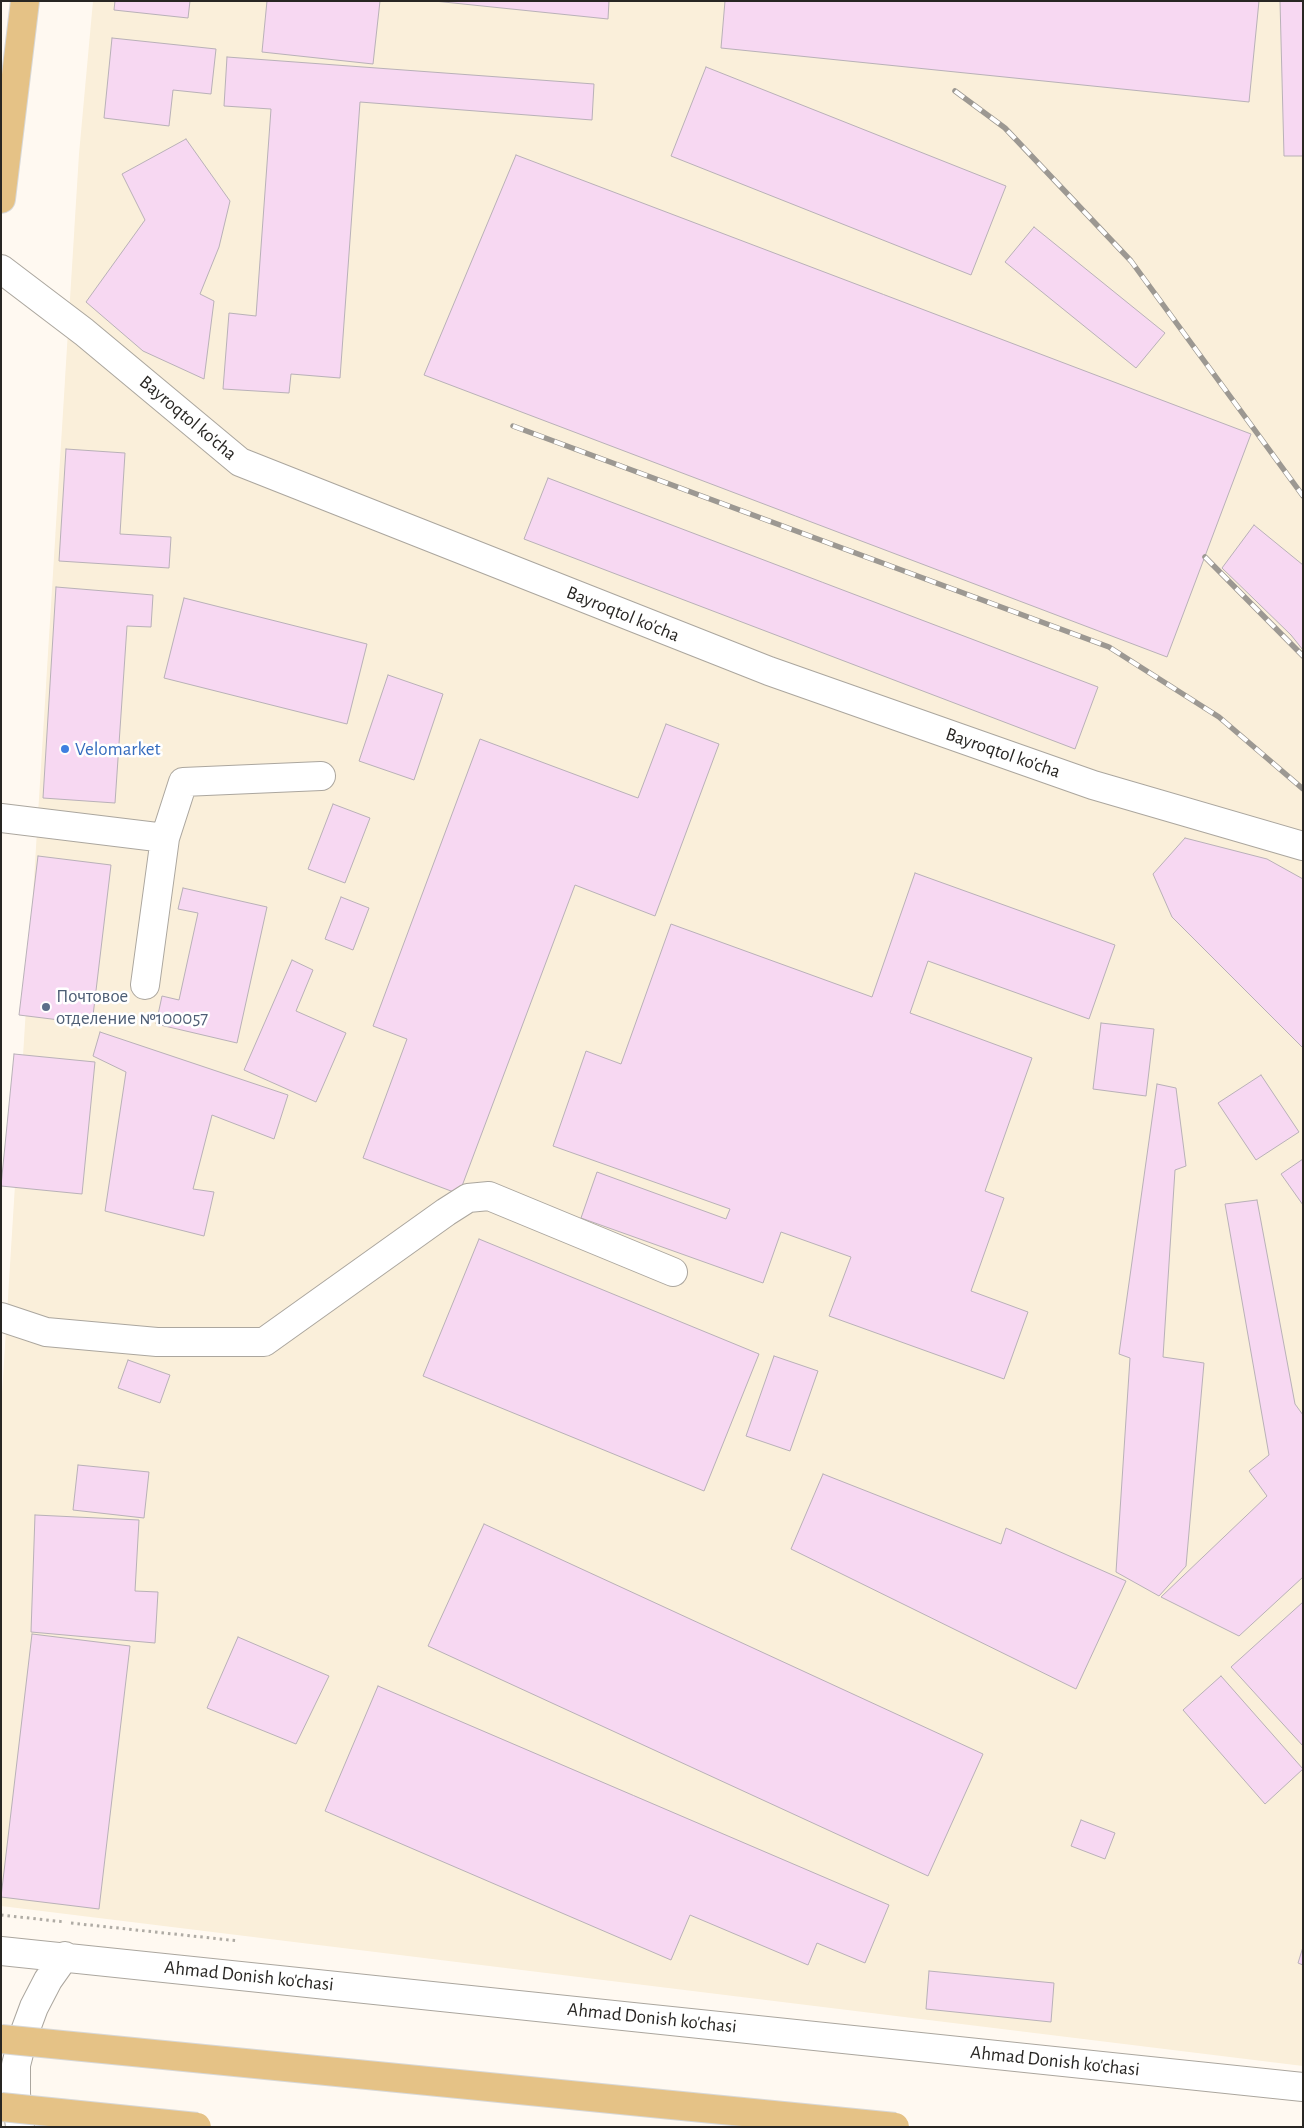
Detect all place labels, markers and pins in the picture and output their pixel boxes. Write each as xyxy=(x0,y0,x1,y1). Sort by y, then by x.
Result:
place label: Velomarket xyxy=(75,738,161,760)
marker: Velomarket xyxy=(59,743,71,755)
place label: Почтовое отделение №100057 xyxy=(56,985,208,1029)
marker: Почтовое отделение №100057 xyxy=(40,1001,52,1013)

